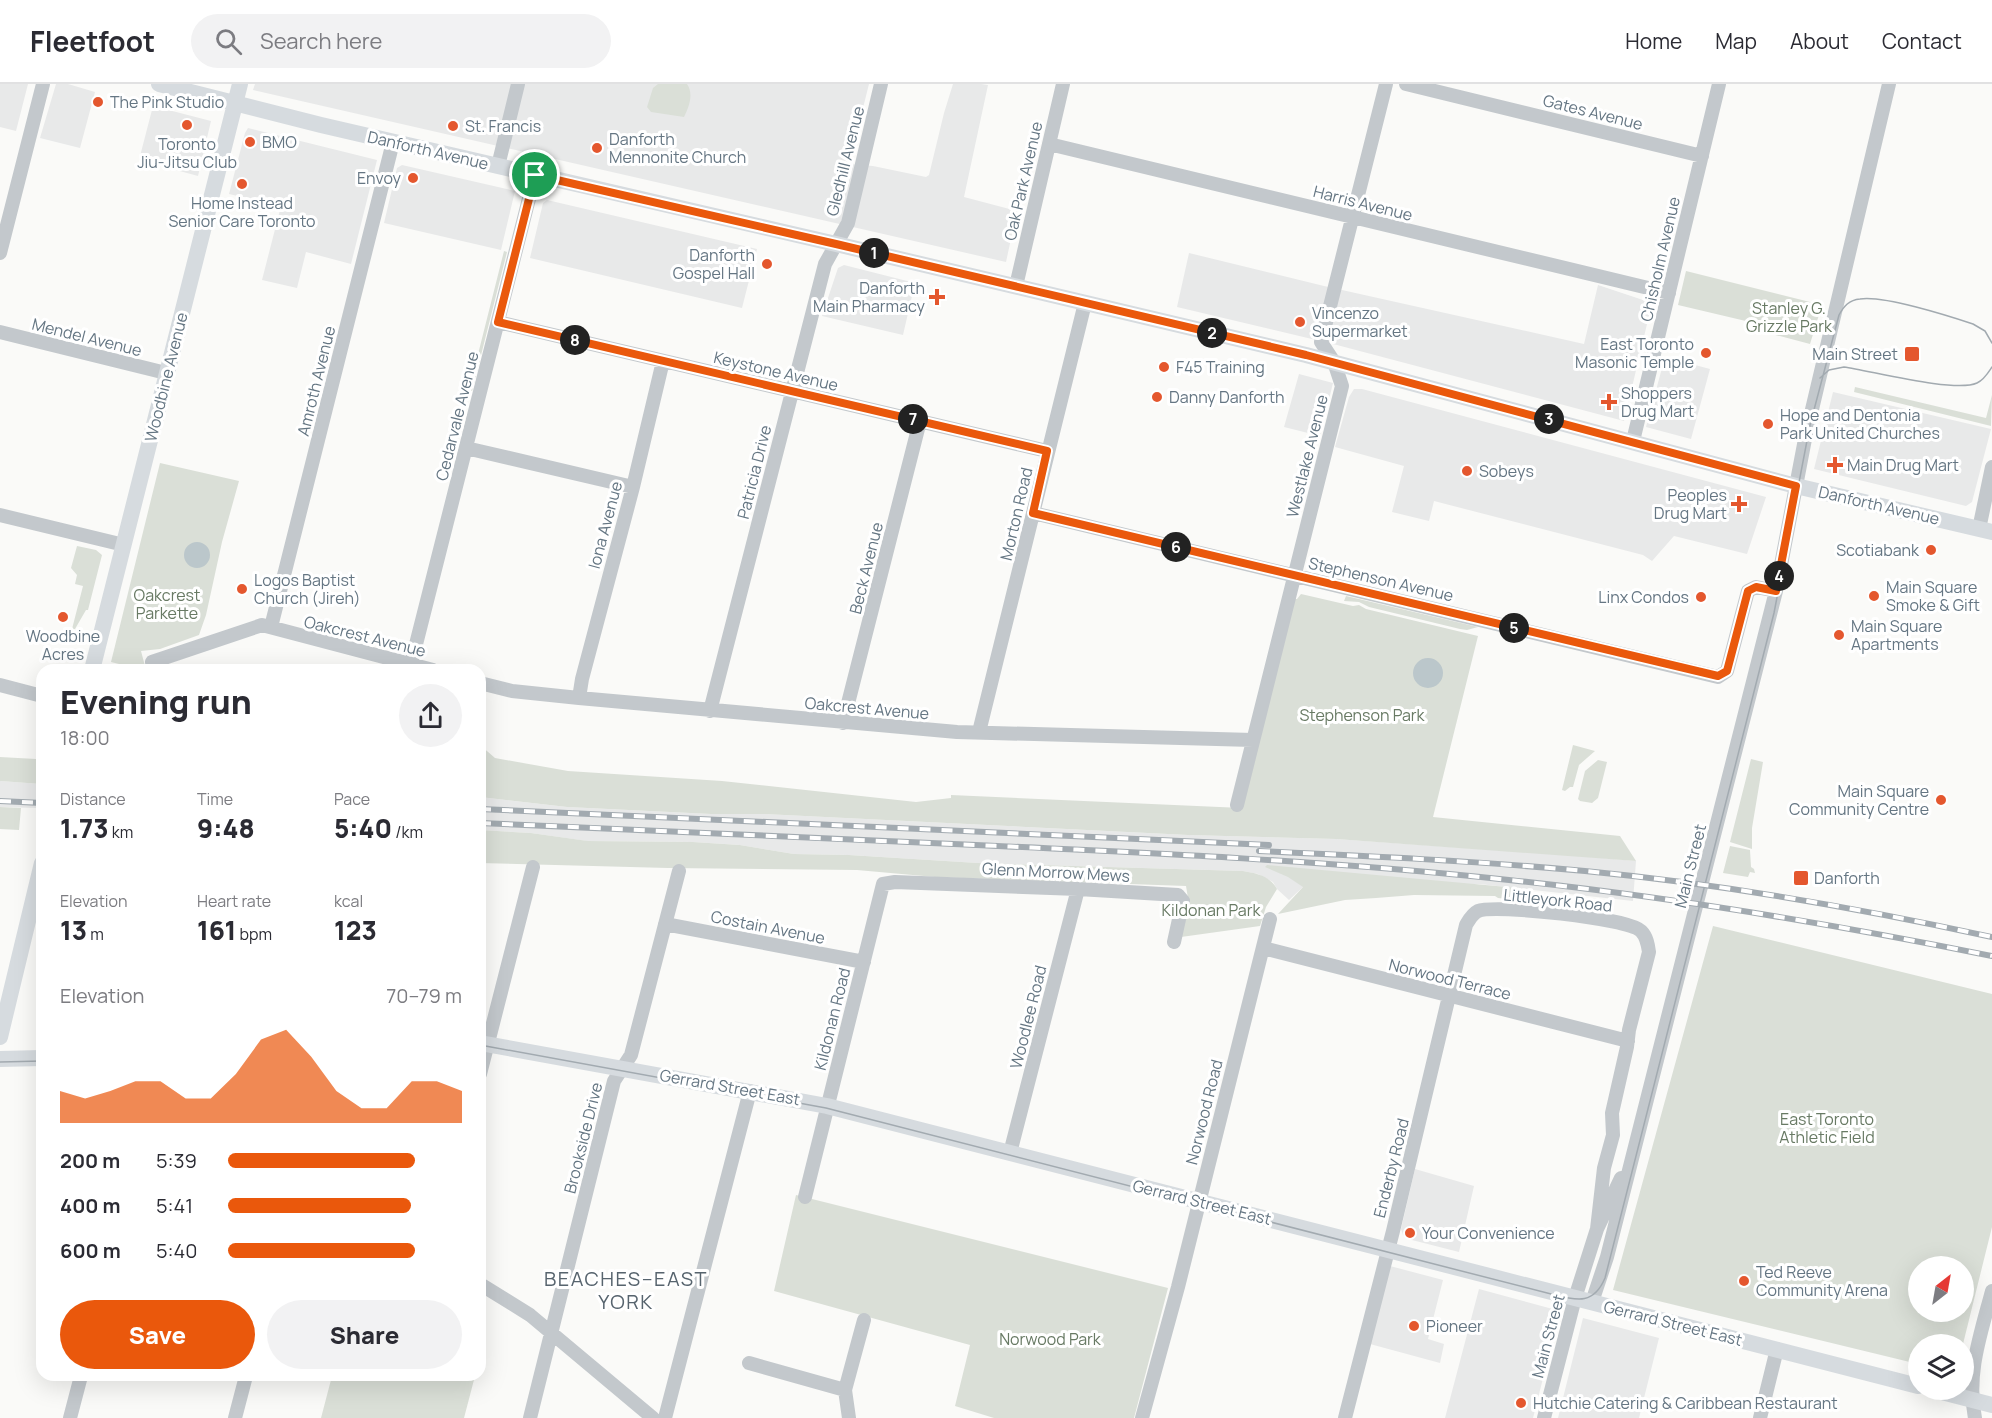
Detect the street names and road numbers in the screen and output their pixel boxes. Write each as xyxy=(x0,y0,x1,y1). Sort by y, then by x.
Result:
street label: Gates Avenue xyxy=(1541,89,1645,135)
street label: Gledhill Avenue xyxy=(821,104,869,218)
street label: Oak Park Avenue xyxy=(999,119,1047,243)
street label: Danforth Avenue xyxy=(365,125,491,175)
street label: Harris Avenue xyxy=(1311,180,1415,226)
street label: Chisholm Avenue xyxy=(1635,194,1685,324)
street label: Woodbine Avenue xyxy=(139,310,193,444)
street label: Mendel Avenue xyxy=(30,313,144,361)
street label: Amroth Avenue xyxy=(292,324,340,438)
street label: Keystone Avenue xyxy=(712,346,840,396)
street label: Cedarvale Avenue xyxy=(430,349,484,483)
street label: Westlake Avenue xyxy=(1281,392,1333,520)
street label: Patricia Drive xyxy=(732,423,776,521)
street label: Morton Road xyxy=(995,465,1037,563)
street label: Iona Avenue xyxy=(583,479,627,571)
street label: Danforth Avenue xyxy=(1816,480,1942,530)
street label: Beck Avenue xyxy=(844,520,888,616)
street label: Stephenson Avenue xyxy=(1306,552,1456,606)
street label: Oakcrest Avenue xyxy=(302,610,428,662)
street label: Oakcrest Avenue xyxy=(804,692,930,724)
street label: Main Street xyxy=(1669,822,1711,910)
street label: Glenn Morrow Mews xyxy=(981,857,1131,887)
street label: Littleyork Road xyxy=(1503,883,1613,917)
street label: Costain Avenue xyxy=(709,905,827,949)
street label: Norwood Terrace xyxy=(1386,953,1514,1005)
street label: Woodlee Road xyxy=(1005,963,1051,1071)
street label: Kildonan Road xyxy=(809,965,855,1073)
street label: Norwood Road xyxy=(1180,1057,1228,1167)
street label: Gerrard Street East xyxy=(658,1064,802,1110)
street label: Brookside Drive xyxy=(559,1080,607,1196)
street label: Enderby Road xyxy=(1368,1116,1414,1220)
street label: Gerrard Street East xyxy=(1130,1174,1274,1230)
street label: Main Street xyxy=(1526,1292,1570,1380)
street label: Gerrard Street East xyxy=(1601,1295,1745,1351)

